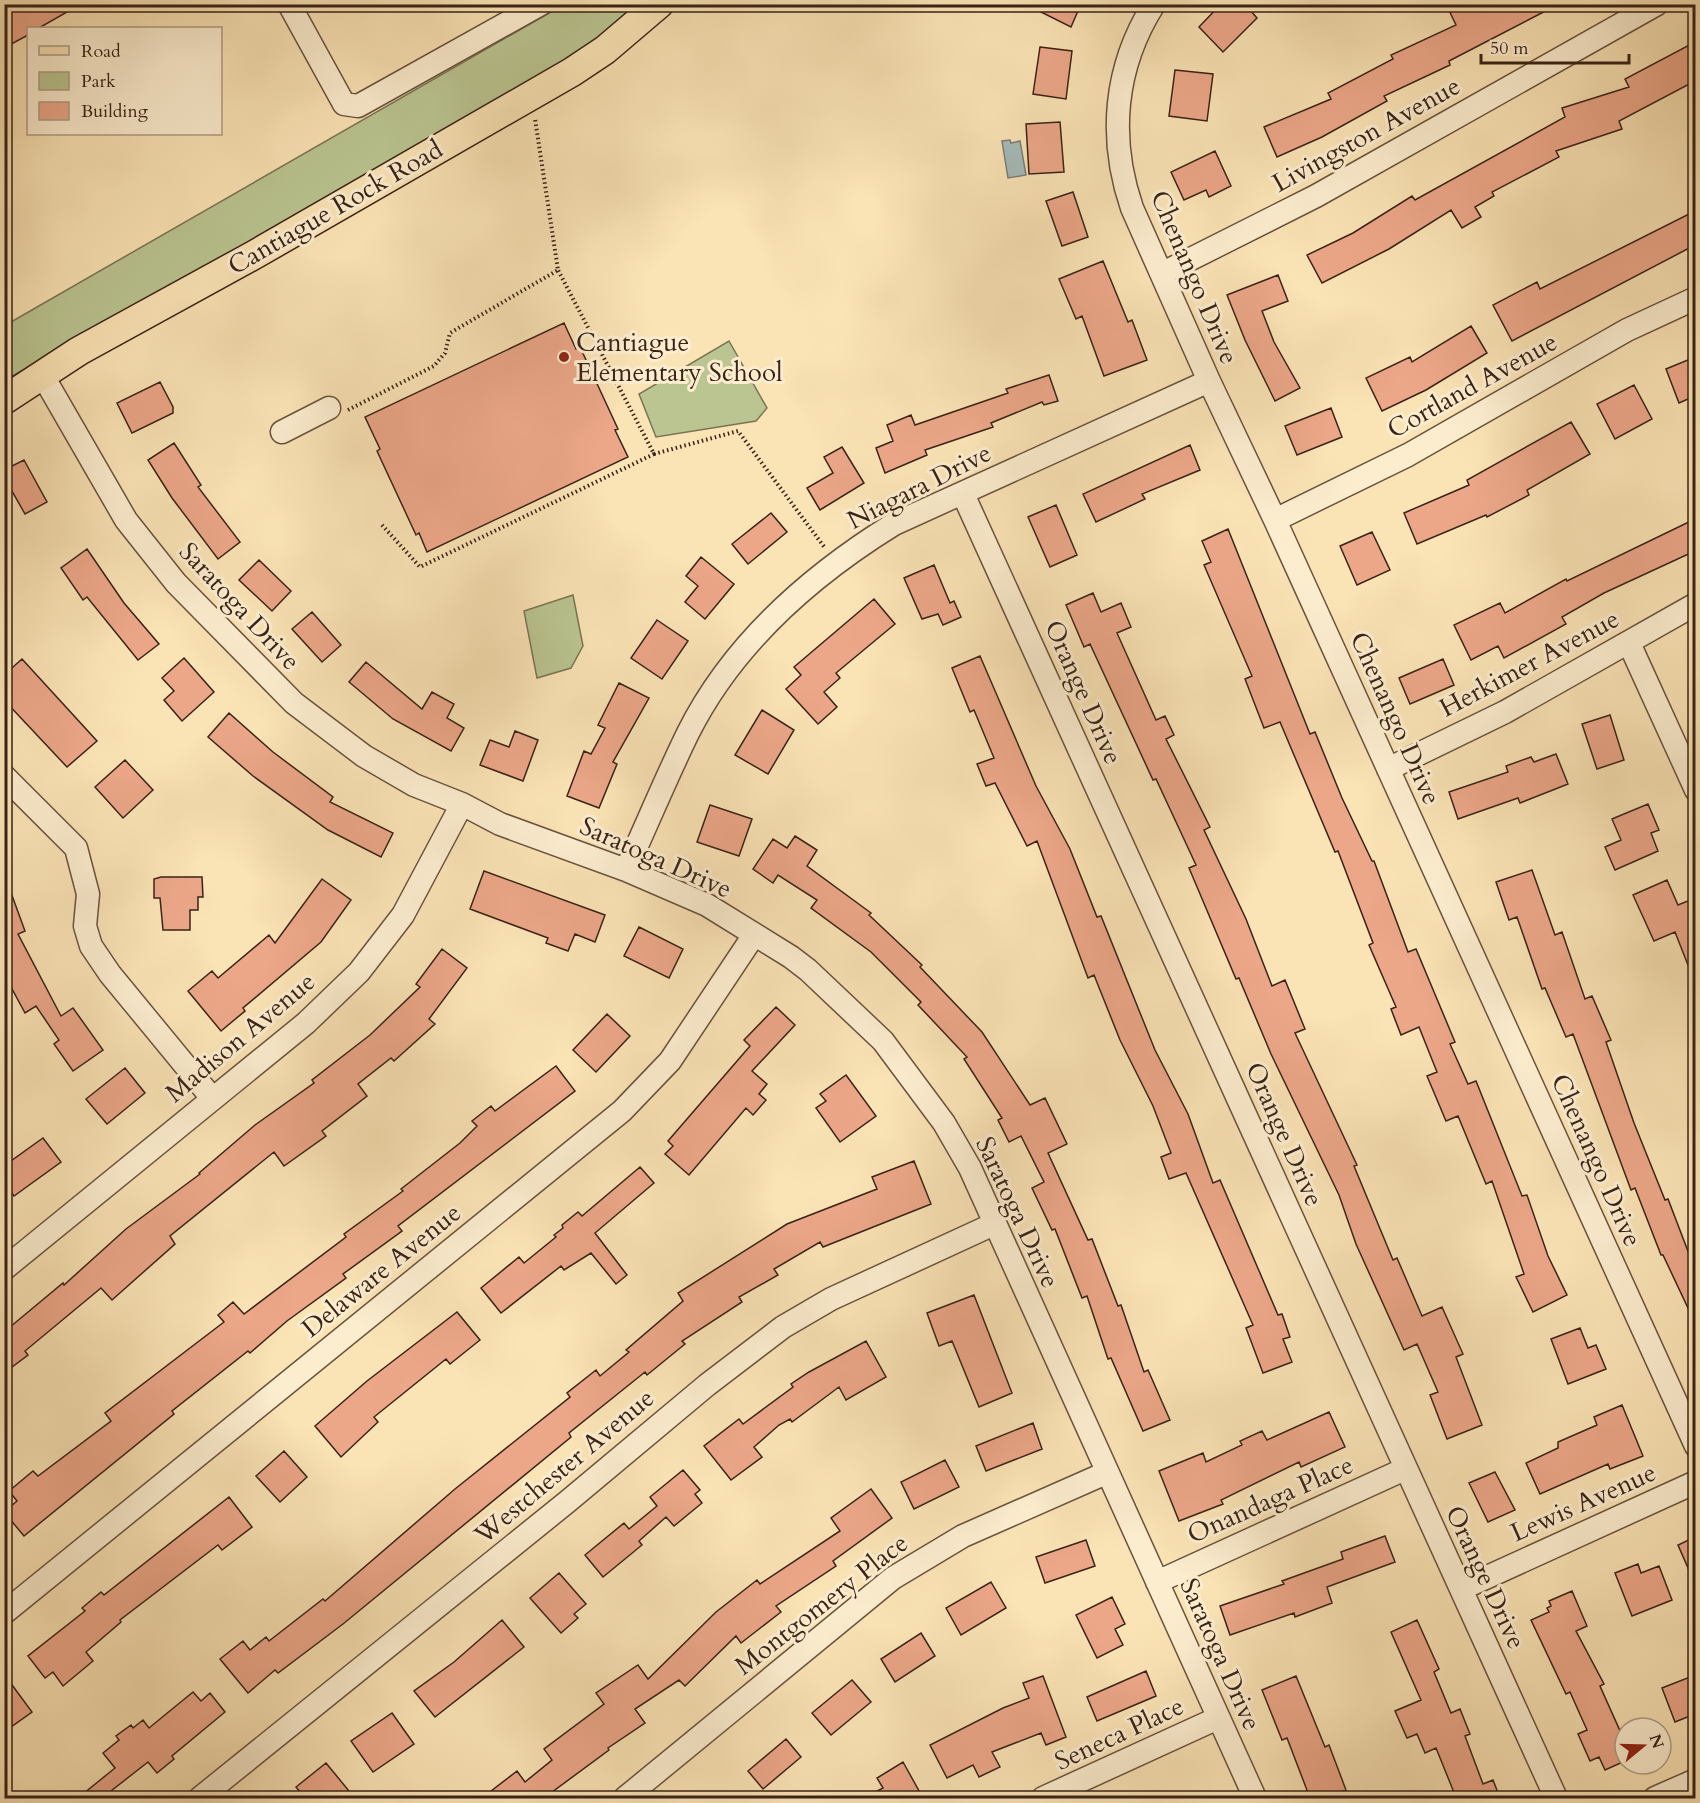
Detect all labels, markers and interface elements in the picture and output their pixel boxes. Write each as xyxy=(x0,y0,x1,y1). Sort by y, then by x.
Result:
legend xyxy=(27,27,222,135)
scale bar xyxy=(1481,27,1630,65)
text: 50 m xyxy=(1490,36,1529,61)
text: Road xyxy=(81,39,121,64)
street label: Livingston Avenue xyxy=(1266,68,1467,201)
text: Park xyxy=(81,69,116,94)
text: Building xyxy=(81,99,149,124)
street label: Cantiague Rock Road xyxy=(222,132,449,283)
street label: Chenango Drive xyxy=(1142,185,1247,369)
street label: Cortland Avenue xyxy=(1381,324,1564,447)
place label: Cantiague Elementary School xyxy=(576,325,783,390)
marker: Cantiague Elementary School xyxy=(557,350,571,364)
street label: Niagara Drive xyxy=(841,435,997,538)
street label: Saratoga Drive xyxy=(171,535,308,678)
street label: Herkimer Avenue xyxy=(1433,601,1625,726)
street label: Orange Drive xyxy=(1036,615,1131,770)
street label: Chenango Drive xyxy=(1342,626,1449,810)
street label: Saratoga Drive xyxy=(574,808,737,907)
street label: Madison Avenue xyxy=(158,964,323,1110)
street label: Orange Drive xyxy=(1237,1057,1332,1212)
street label: Chenango Drive xyxy=(1543,1068,1650,1252)
street label: Saratoga Drive xyxy=(967,1131,1068,1293)
street label: Delaware Avenue xyxy=(294,1195,468,1345)
street label: Westchester Avenue xyxy=(466,1381,662,1553)
street label: Onandaga Place xyxy=(1182,1447,1359,1552)
street label: Lewis Avenue xyxy=(1505,1455,1661,1550)
street label: Orange Drive xyxy=(1437,1500,1534,1654)
street label: Montgomery Place xyxy=(727,1526,915,1683)
street label: Saratoga Drive xyxy=(1171,1573,1270,1736)
street label: Seneca Place xyxy=(1049,1688,1189,1779)
north arrow xyxy=(1613,1716,1673,1776)
text: N xyxy=(1644,1731,1669,1752)

